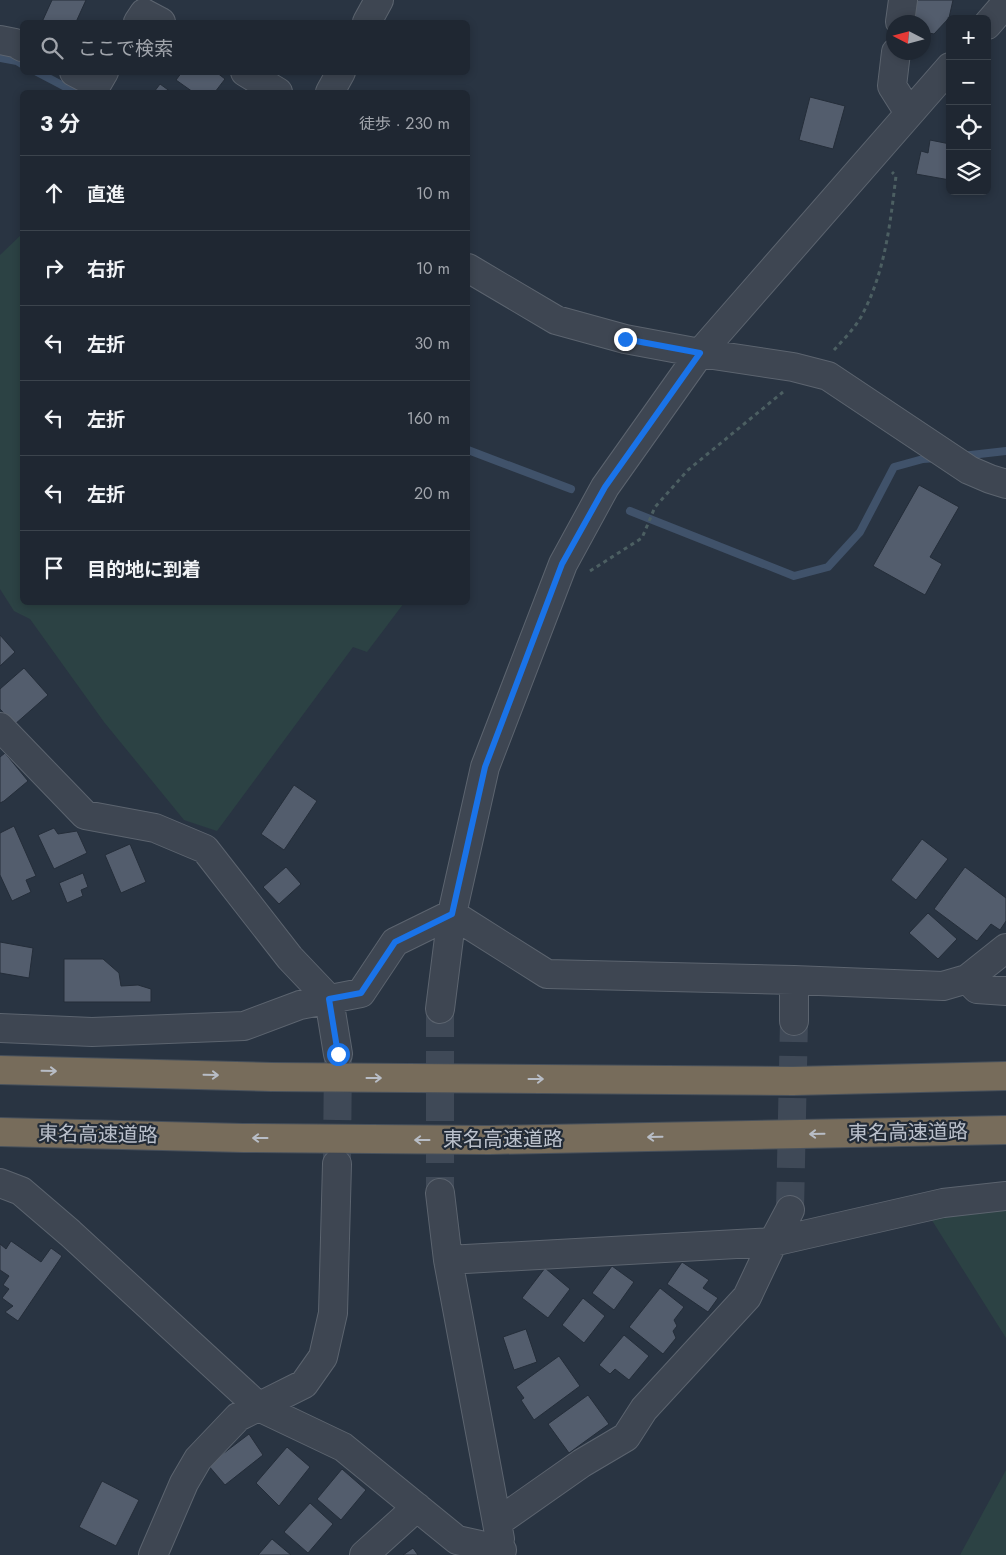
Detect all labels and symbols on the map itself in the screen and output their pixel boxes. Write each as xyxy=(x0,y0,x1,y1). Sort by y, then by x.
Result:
north arrow xyxy=(886,15,931,60)
route end xyxy=(614,328,637,351)
route start xyxy=(327,1043,350,1066)
one-way arrow xyxy=(40,1067,56,1076)
one-way arrow xyxy=(203,1071,219,1080)
one-way arrow xyxy=(365,1073,381,1083)
one-way arrow xyxy=(528,1074,544,1084)
street label: 東名高速道路 xyxy=(848,1117,968,1148)
street label: 東名高速道路 xyxy=(38,1119,158,1150)
street label: 東名高速道路 xyxy=(443,1125,563,1154)
one-way arrow xyxy=(810,1129,826,1139)
one-way arrow xyxy=(647,1132,664,1142)
one-way arrow xyxy=(252,1133,268,1143)
one-way arrow xyxy=(415,1135,431,1145)

